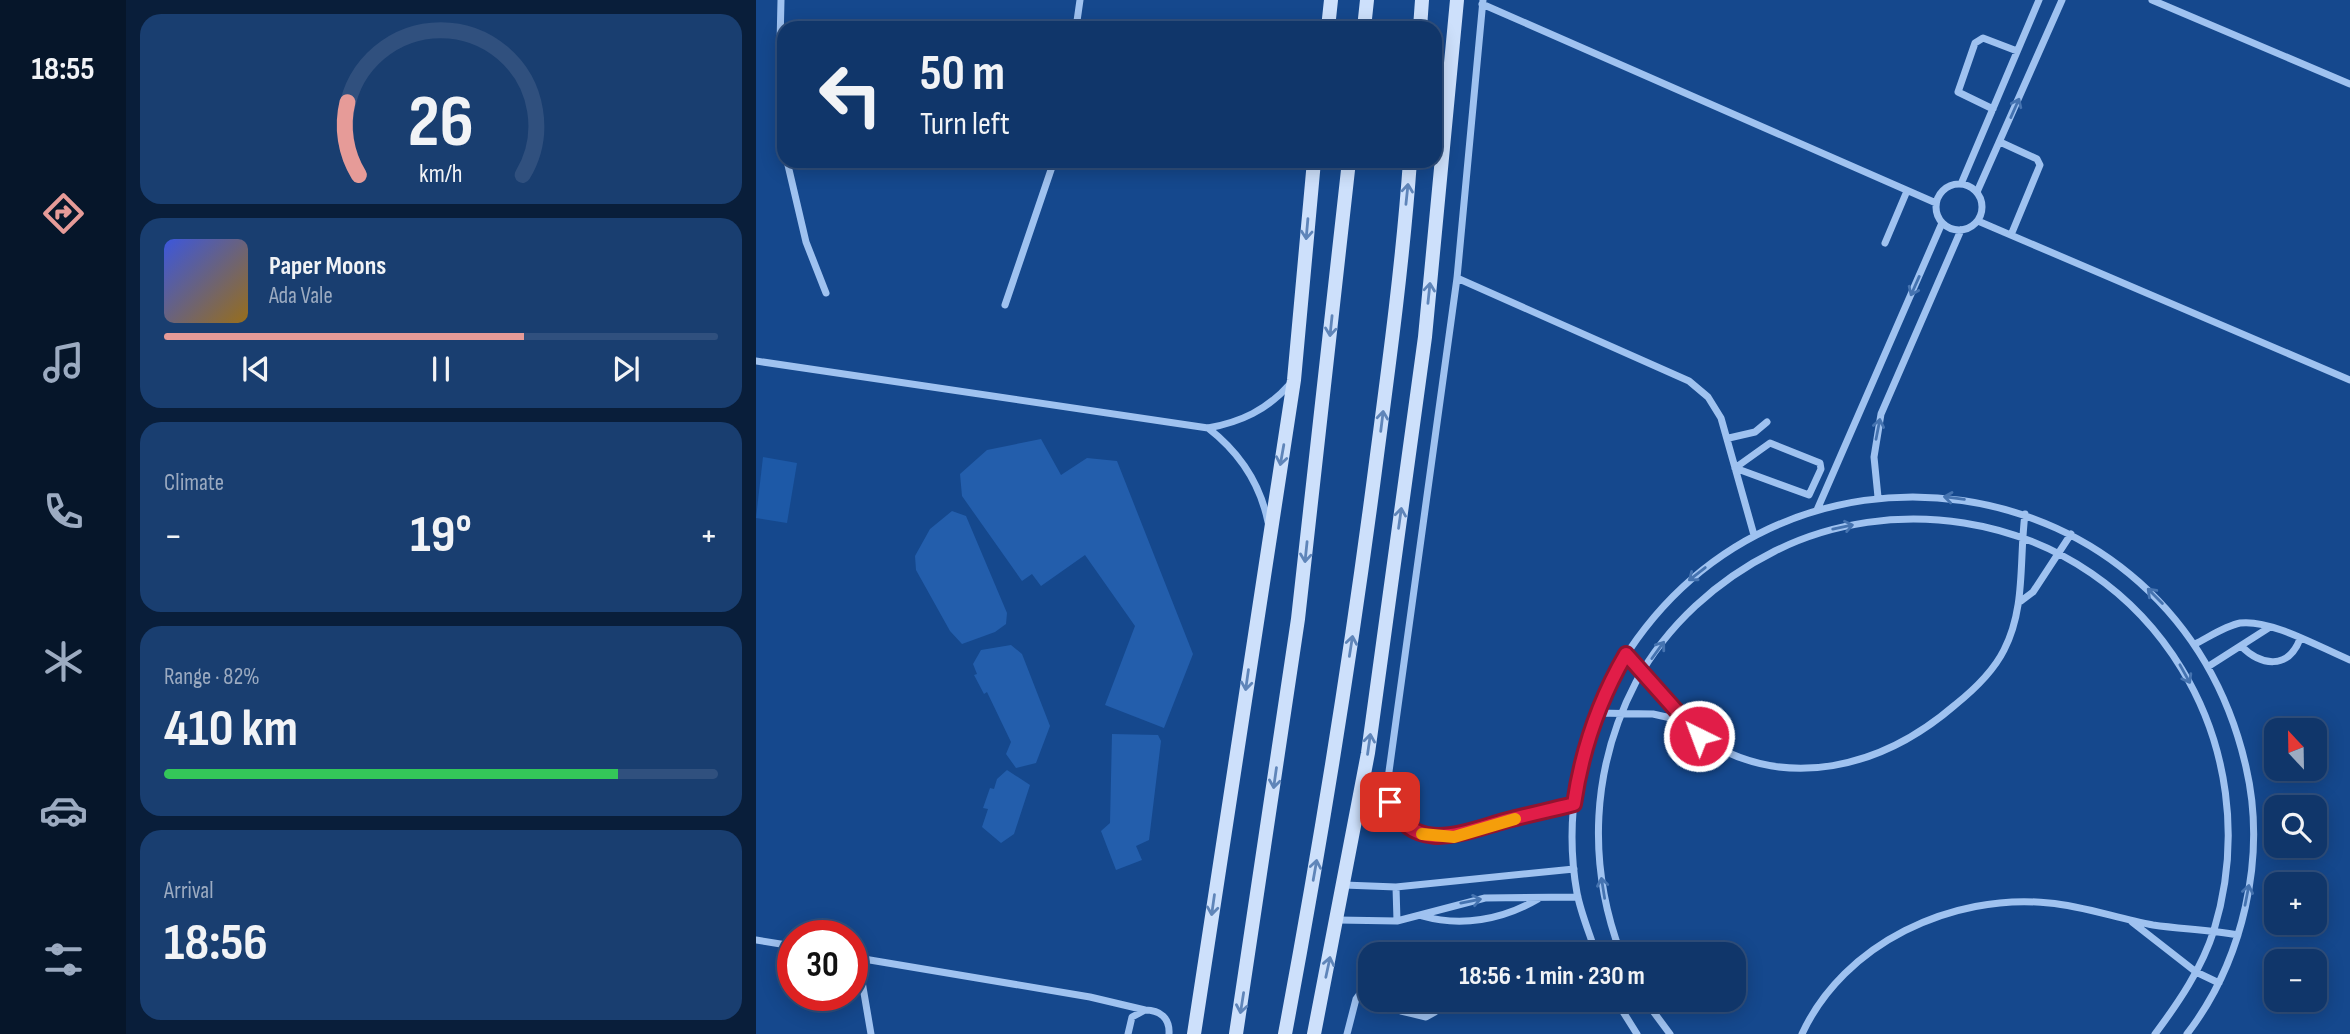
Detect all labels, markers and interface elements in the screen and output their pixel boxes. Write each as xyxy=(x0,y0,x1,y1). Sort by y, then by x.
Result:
text: 50 m xyxy=(920,45,1005,104)
icon: left xyxy=(805,49,896,140)
text: 18:55 xyxy=(32,50,94,89)
text: 26 xyxy=(408,79,474,167)
one-way arrow xyxy=(2009,97,2022,119)
text: Turn left xyxy=(920,105,1010,144)
text: km/h xyxy=(419,159,463,190)
one-way arrow xyxy=(1401,184,1414,206)
icon: directions xyxy=(39,189,88,238)
one-way arrow xyxy=(1300,217,1313,240)
text: Paper Moons xyxy=(269,251,386,282)
one-way arrow xyxy=(1908,275,1921,296)
text: Ada Vale xyxy=(269,282,333,310)
one-way arrow xyxy=(1423,282,1436,304)
one-way arrow xyxy=(1324,314,1337,337)
icon: music xyxy=(39,338,88,387)
icon: previous xyxy=(237,350,275,388)
icon: pause xyxy=(422,350,460,388)
icon: next xyxy=(607,350,645,388)
one-way arrow xyxy=(1375,410,1388,432)
one-way arrow xyxy=(1872,419,1886,441)
one-way arrow xyxy=(1275,443,1288,466)
text: Climate xyxy=(164,469,224,497)
icon: phone xyxy=(39,487,88,536)
one-way arrow xyxy=(1944,492,1966,505)
text: 19° xyxy=(410,504,472,567)
one-way arrow xyxy=(1394,507,1407,530)
text: − xyxy=(164,514,183,559)
text: + xyxy=(699,514,718,559)
one-way arrow xyxy=(1831,520,1854,534)
one-way arrow xyxy=(1299,541,1312,563)
one-way arrow xyxy=(1688,566,1706,582)
one-way arrow xyxy=(2146,588,2163,605)
one-way arrow xyxy=(1345,635,1358,658)
icon: climate xyxy=(39,637,88,686)
one-way arrow xyxy=(1650,641,1665,660)
text: Range · 82% xyxy=(164,663,260,691)
one-way arrow xyxy=(2178,663,2192,683)
one-way arrow xyxy=(1240,668,1253,690)
text: 410 km xyxy=(164,698,298,761)
position arrow xyxy=(1662,699,1736,773)
north arrow xyxy=(2264,718,2328,780)
map controls xyxy=(2264,718,2327,1012)
one-way arrow xyxy=(1363,733,1376,755)
one-way arrow xyxy=(1268,766,1281,789)
pin xyxy=(1360,772,1420,832)
icon: arrive xyxy=(1371,783,1409,821)
icon: car xyxy=(39,786,88,835)
button: search xyxy=(2264,795,2327,858)
one-way arrow xyxy=(1308,860,1322,882)
button: + xyxy=(2264,872,2327,935)
text: Arrival xyxy=(164,877,213,905)
one-way arrow xyxy=(1596,877,1609,900)
one-way arrow xyxy=(2241,884,2254,907)
one-way arrow xyxy=(1207,893,1220,916)
one-way arrow xyxy=(1459,894,1482,908)
text: 18:56 xyxy=(164,912,268,975)
speed limit sign: 30 xyxy=(777,920,868,1011)
icon: filters xyxy=(39,935,88,984)
button: − xyxy=(2264,949,2327,1012)
one-way arrow xyxy=(1321,956,1335,979)
text: 18:56 · 1 min · 230 m xyxy=(1459,961,1645,992)
one-way arrow xyxy=(1235,991,1248,1014)

